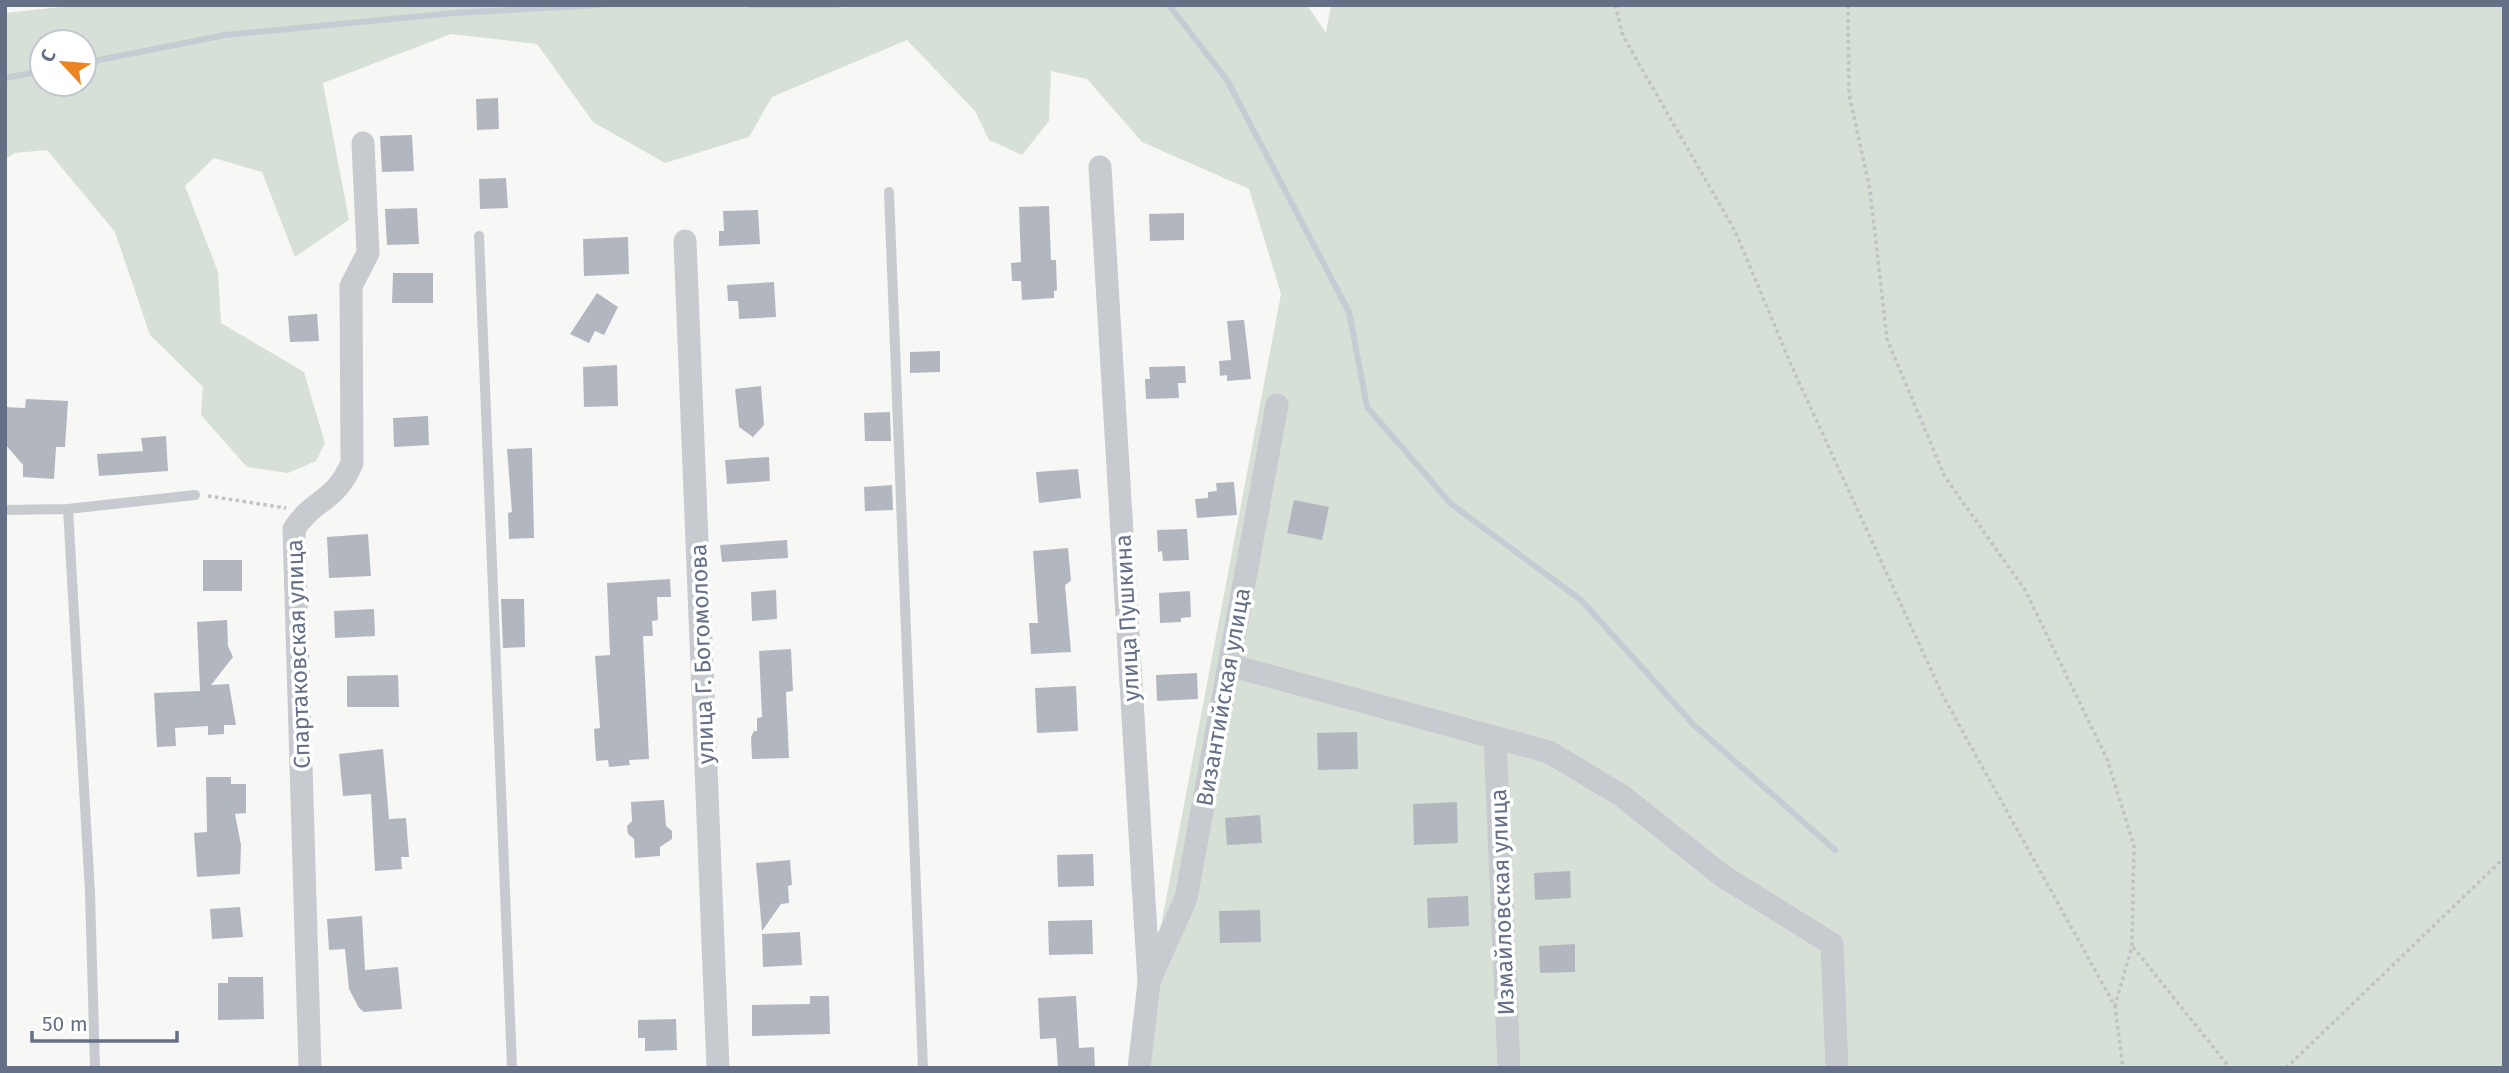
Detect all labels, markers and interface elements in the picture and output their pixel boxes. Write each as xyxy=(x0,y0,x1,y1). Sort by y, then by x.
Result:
north arrow xyxy=(28,28,98,98)
text: С xyxy=(35,46,61,66)
street label: улица Пушкина xyxy=(1109,534,1145,702)
street label: Спартаковская улица xyxy=(280,539,316,769)
street label: улица Г. Богомолова xyxy=(684,543,720,765)
street label: Византийская улица xyxy=(1190,586,1256,808)
street label: Измайловская улица xyxy=(1484,788,1520,1016)
scale bar xyxy=(32,1000,177,1044)
text: 50 m xyxy=(42,1011,88,1037)

